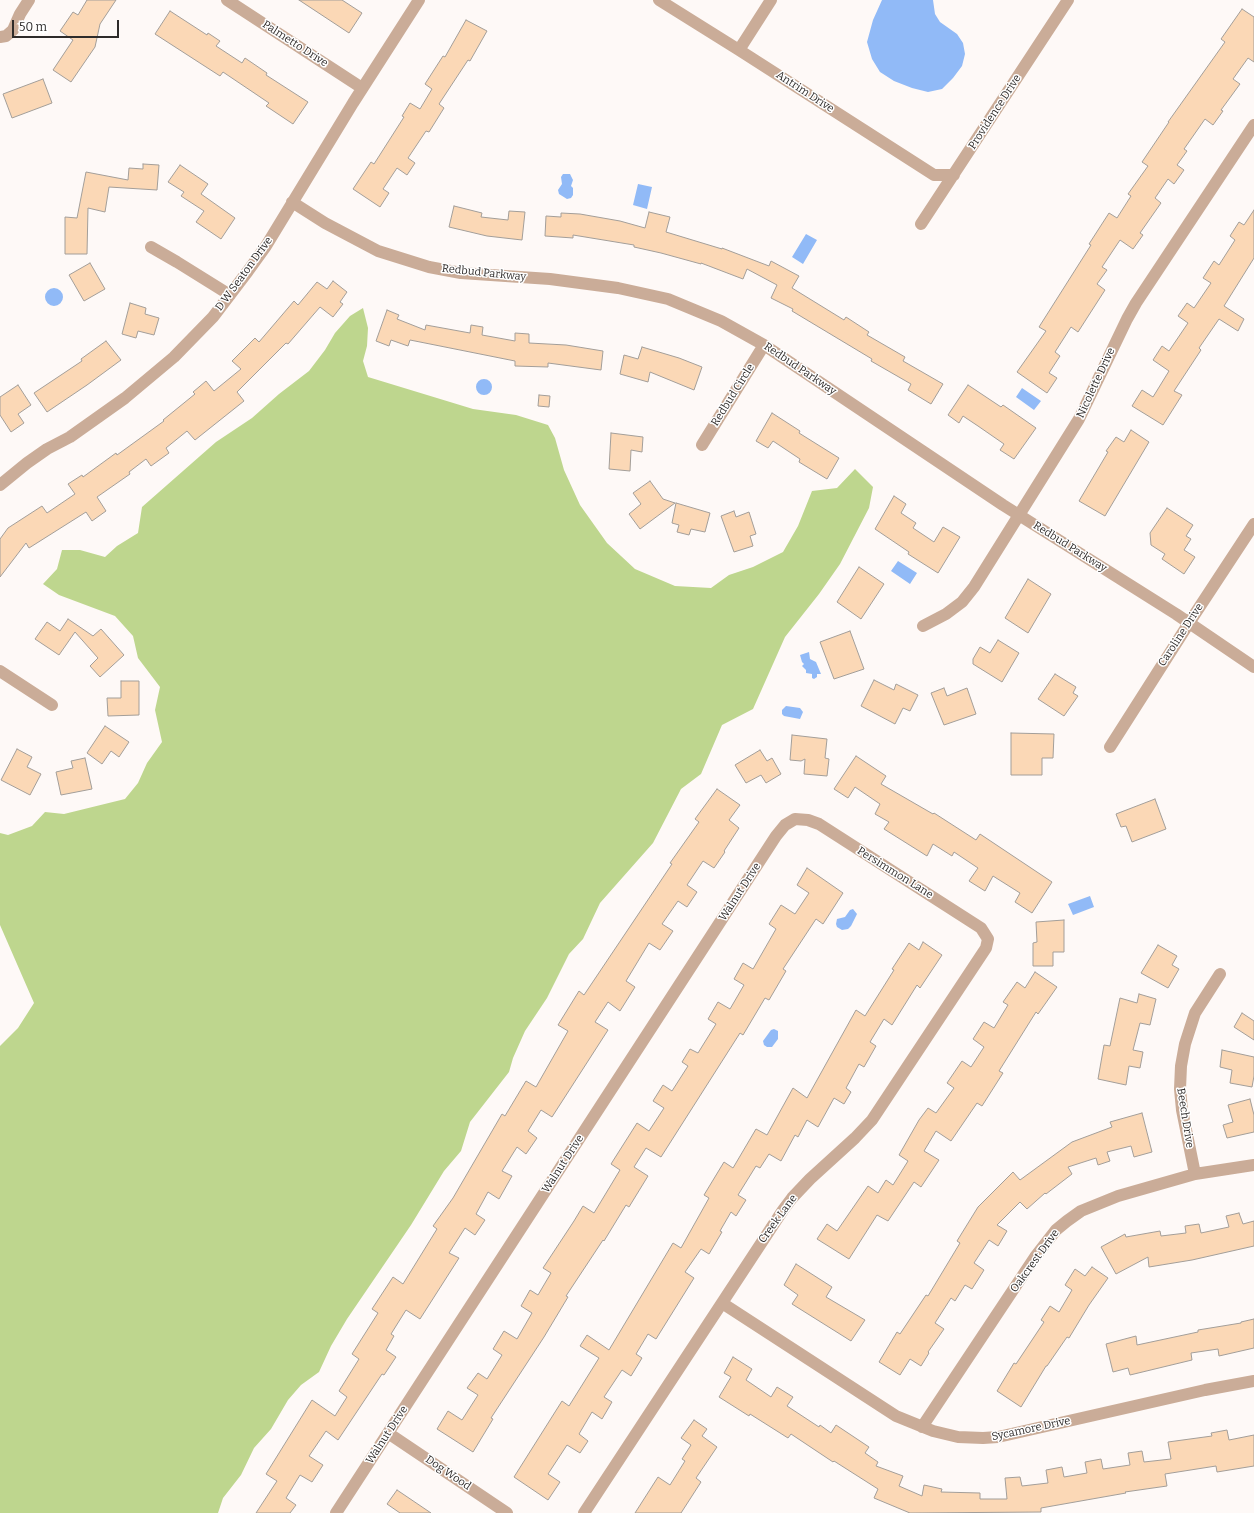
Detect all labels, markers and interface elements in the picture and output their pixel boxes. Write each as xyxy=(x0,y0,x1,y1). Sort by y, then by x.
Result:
scale bar xyxy=(14,12,121,38)
street label: Palmetto Drive xyxy=(260,18,330,70)
text: 50 m xyxy=(19,20,47,34)
street label: Antrim Drive xyxy=(774,68,836,116)
street label: Providence Drive xyxy=(966,72,1024,152)
street label: D W Seaton Drive xyxy=(213,234,275,314)
street label: Redbud Parkway xyxy=(441,262,527,284)
street label: Redbud Parkway xyxy=(761,340,839,398)
street label: Nicolette Drive xyxy=(1074,346,1118,420)
street label: Redbud Circle xyxy=(709,362,757,428)
street label: Redbud Parkway xyxy=(1031,519,1109,575)
street label: Caroline Drive xyxy=(1156,601,1206,669)
street label: Persimmon Lane xyxy=(855,844,935,902)
street label: Walnut Drive xyxy=(716,860,764,924)
street label: Beech Drive xyxy=(1174,1087,1196,1149)
street label: Walnut Drive xyxy=(539,1132,587,1196)
street label: Creek Lane xyxy=(756,1192,800,1246)
street label: Oakcrest Drive xyxy=(1008,1227,1062,1295)
street label: Walnut Drive xyxy=(363,1403,411,1467)
street label: Sycamore Drive xyxy=(990,1414,1072,1444)
street label: Dog Wood xyxy=(423,1453,473,1493)

